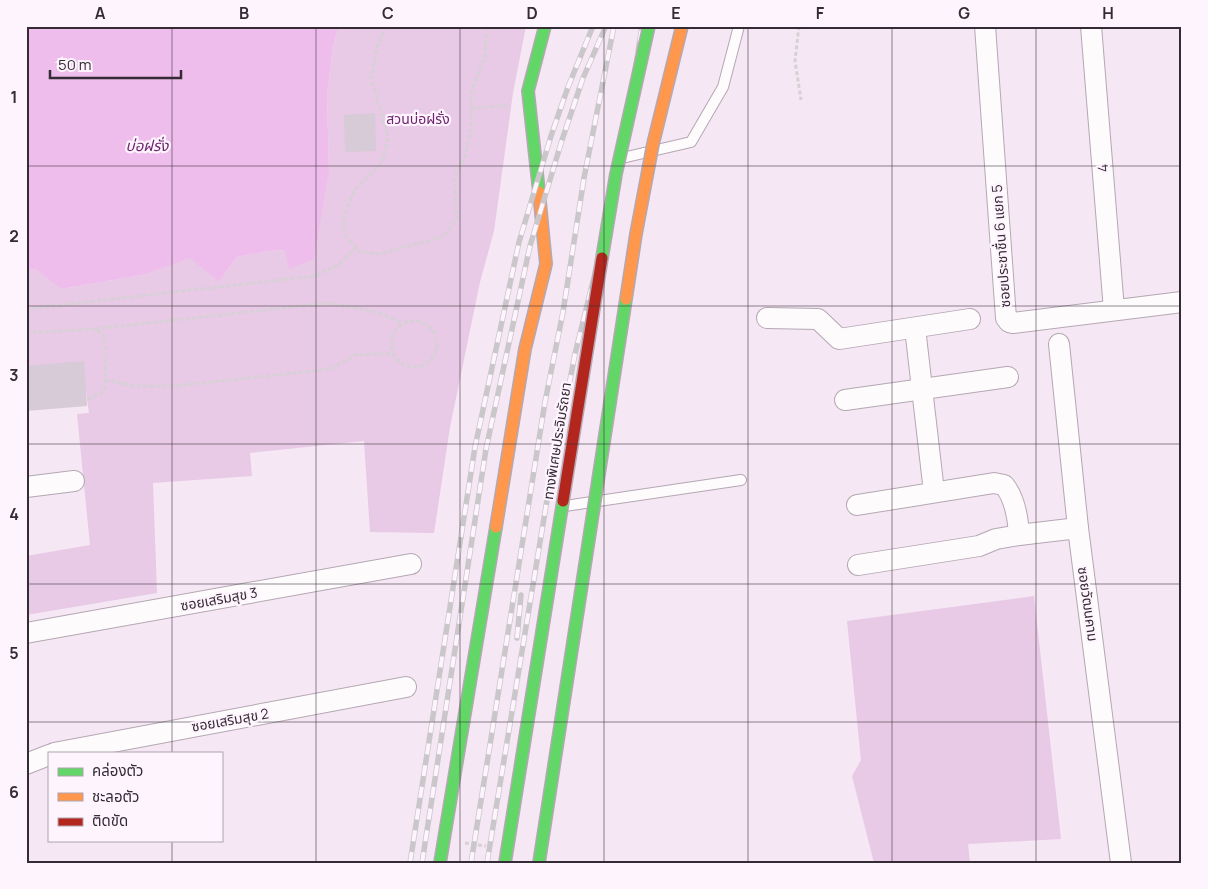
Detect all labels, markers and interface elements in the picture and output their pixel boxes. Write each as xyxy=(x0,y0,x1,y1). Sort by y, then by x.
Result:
text: A xyxy=(95,2,106,24)
text: B xyxy=(239,2,249,24)
text: C xyxy=(382,2,394,24)
text: D xyxy=(526,2,538,24)
text: E xyxy=(671,2,681,24)
text: F xyxy=(816,2,825,24)
text: G xyxy=(958,2,970,24)
text: H xyxy=(1102,2,1114,24)
scale bar xyxy=(50,48,181,80)
text: 50 m xyxy=(58,54,92,75)
text: 1 xyxy=(10,86,18,108)
park label: สวนบ่อฝรั่ง xyxy=(386,109,450,128)
water label: บ่อฝรั่ง xyxy=(126,135,169,156)
street label: 4 xyxy=(1093,163,1112,173)
street label: ซอยประชาชื่น 6 แยก 5 xyxy=(987,184,1014,308)
text: 2 xyxy=(9,225,19,247)
text: 3 xyxy=(9,364,19,386)
street label: ทางพิเศษประจิมรัถยา xyxy=(538,381,575,501)
text: 4 xyxy=(9,503,19,525)
street label: ซอยวัฒนคาม xyxy=(1074,565,1103,642)
street label: ซอยเสริมสุข 3 xyxy=(179,582,259,615)
text: 5 xyxy=(9,642,19,664)
street label: ซอยเสริมสุข 2 xyxy=(190,703,270,736)
legend xyxy=(48,752,222,842)
text: คล่องตัว xyxy=(92,760,143,781)
text: 6 xyxy=(9,781,19,803)
text: ชะลอตัว xyxy=(92,786,139,807)
text: ติดขัด xyxy=(92,810,128,831)

